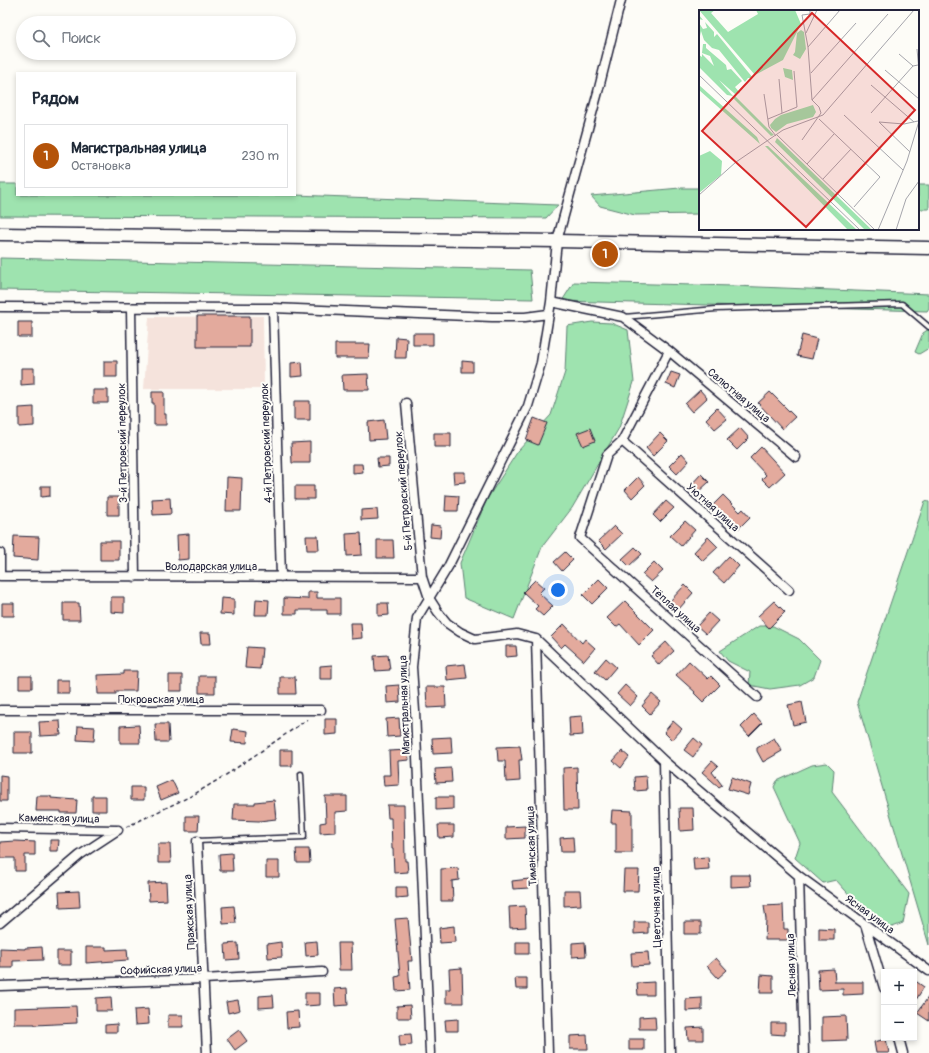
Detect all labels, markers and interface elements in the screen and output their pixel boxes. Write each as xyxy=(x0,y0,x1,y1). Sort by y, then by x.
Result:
inset map xyxy=(699,10,919,230)
search box xyxy=(16,16,296,60)
icon: search xyxy=(30,27,52,49)
text: Поиск xyxy=(62,29,101,48)
text: Рядом xyxy=(32,88,79,109)
text: Магистральная улица xyxy=(71,139,206,158)
text: 1 xyxy=(43,148,49,164)
text: 230 m xyxy=(242,148,279,164)
text: Остановка xyxy=(71,158,131,174)
pin: 1 xyxy=(592,239,618,269)
street label: Салютная улица xyxy=(705,366,772,425)
street label: 4-й Петровский переулок xyxy=(258,382,275,503)
street label: 3-й Петровский переулок xyxy=(115,383,130,503)
street label: 5-й Петровский переулок xyxy=(392,430,415,551)
street label: Уютная улица xyxy=(684,480,742,534)
street label: Володарская улица xyxy=(165,560,257,573)
your location xyxy=(548,580,568,600)
street label: Тёплая улица xyxy=(648,583,704,635)
street label: Магистральная улица xyxy=(396,655,413,755)
street label: Покровская улица xyxy=(118,693,204,706)
street label: Тиманская улица xyxy=(524,806,539,886)
street label: Каменская улица xyxy=(18,811,100,826)
street label: Цветочная улица xyxy=(649,866,664,948)
street label: Пражская улица xyxy=(181,874,198,950)
street label: Ясная улица xyxy=(843,892,897,937)
street label: Лесная улица xyxy=(784,933,799,998)
street label: Софийская улица xyxy=(120,962,202,977)
map controls xyxy=(881,969,917,1041)
button: + xyxy=(881,969,917,1005)
button: − xyxy=(881,1005,917,1041)

